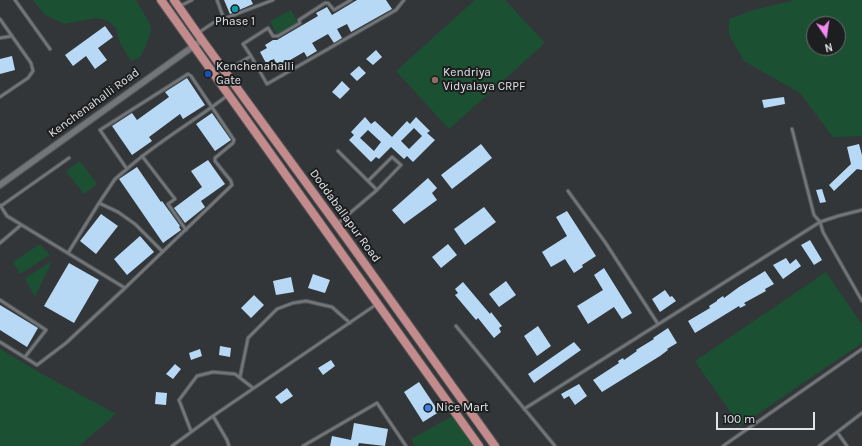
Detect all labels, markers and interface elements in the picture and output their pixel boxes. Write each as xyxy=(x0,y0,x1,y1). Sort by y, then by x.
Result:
marker: Phase 1 xyxy=(230,4,240,14)
place label: Phase 1 xyxy=(215,15,255,29)
north arrow xyxy=(806,16,846,56)
text: N xyxy=(823,40,834,54)
place label: Kenchenahalli Gate xyxy=(216,60,294,88)
street label: Kenchenahalli Road xyxy=(46,65,142,141)
place label: Kendriya Vidyalaya CRPF xyxy=(443,66,525,94)
marker: Kenchenahalli Gate xyxy=(203,69,213,79)
marker: Kendriya Vidyalaya CRPF xyxy=(430,75,440,85)
street label: Doddaballapur Road xyxy=(306,167,384,265)
place label: Nice Mart xyxy=(436,401,489,415)
marker: Nice Mart xyxy=(423,403,433,413)
scale bar xyxy=(718,404,817,430)
text: 100 m xyxy=(723,412,755,426)

